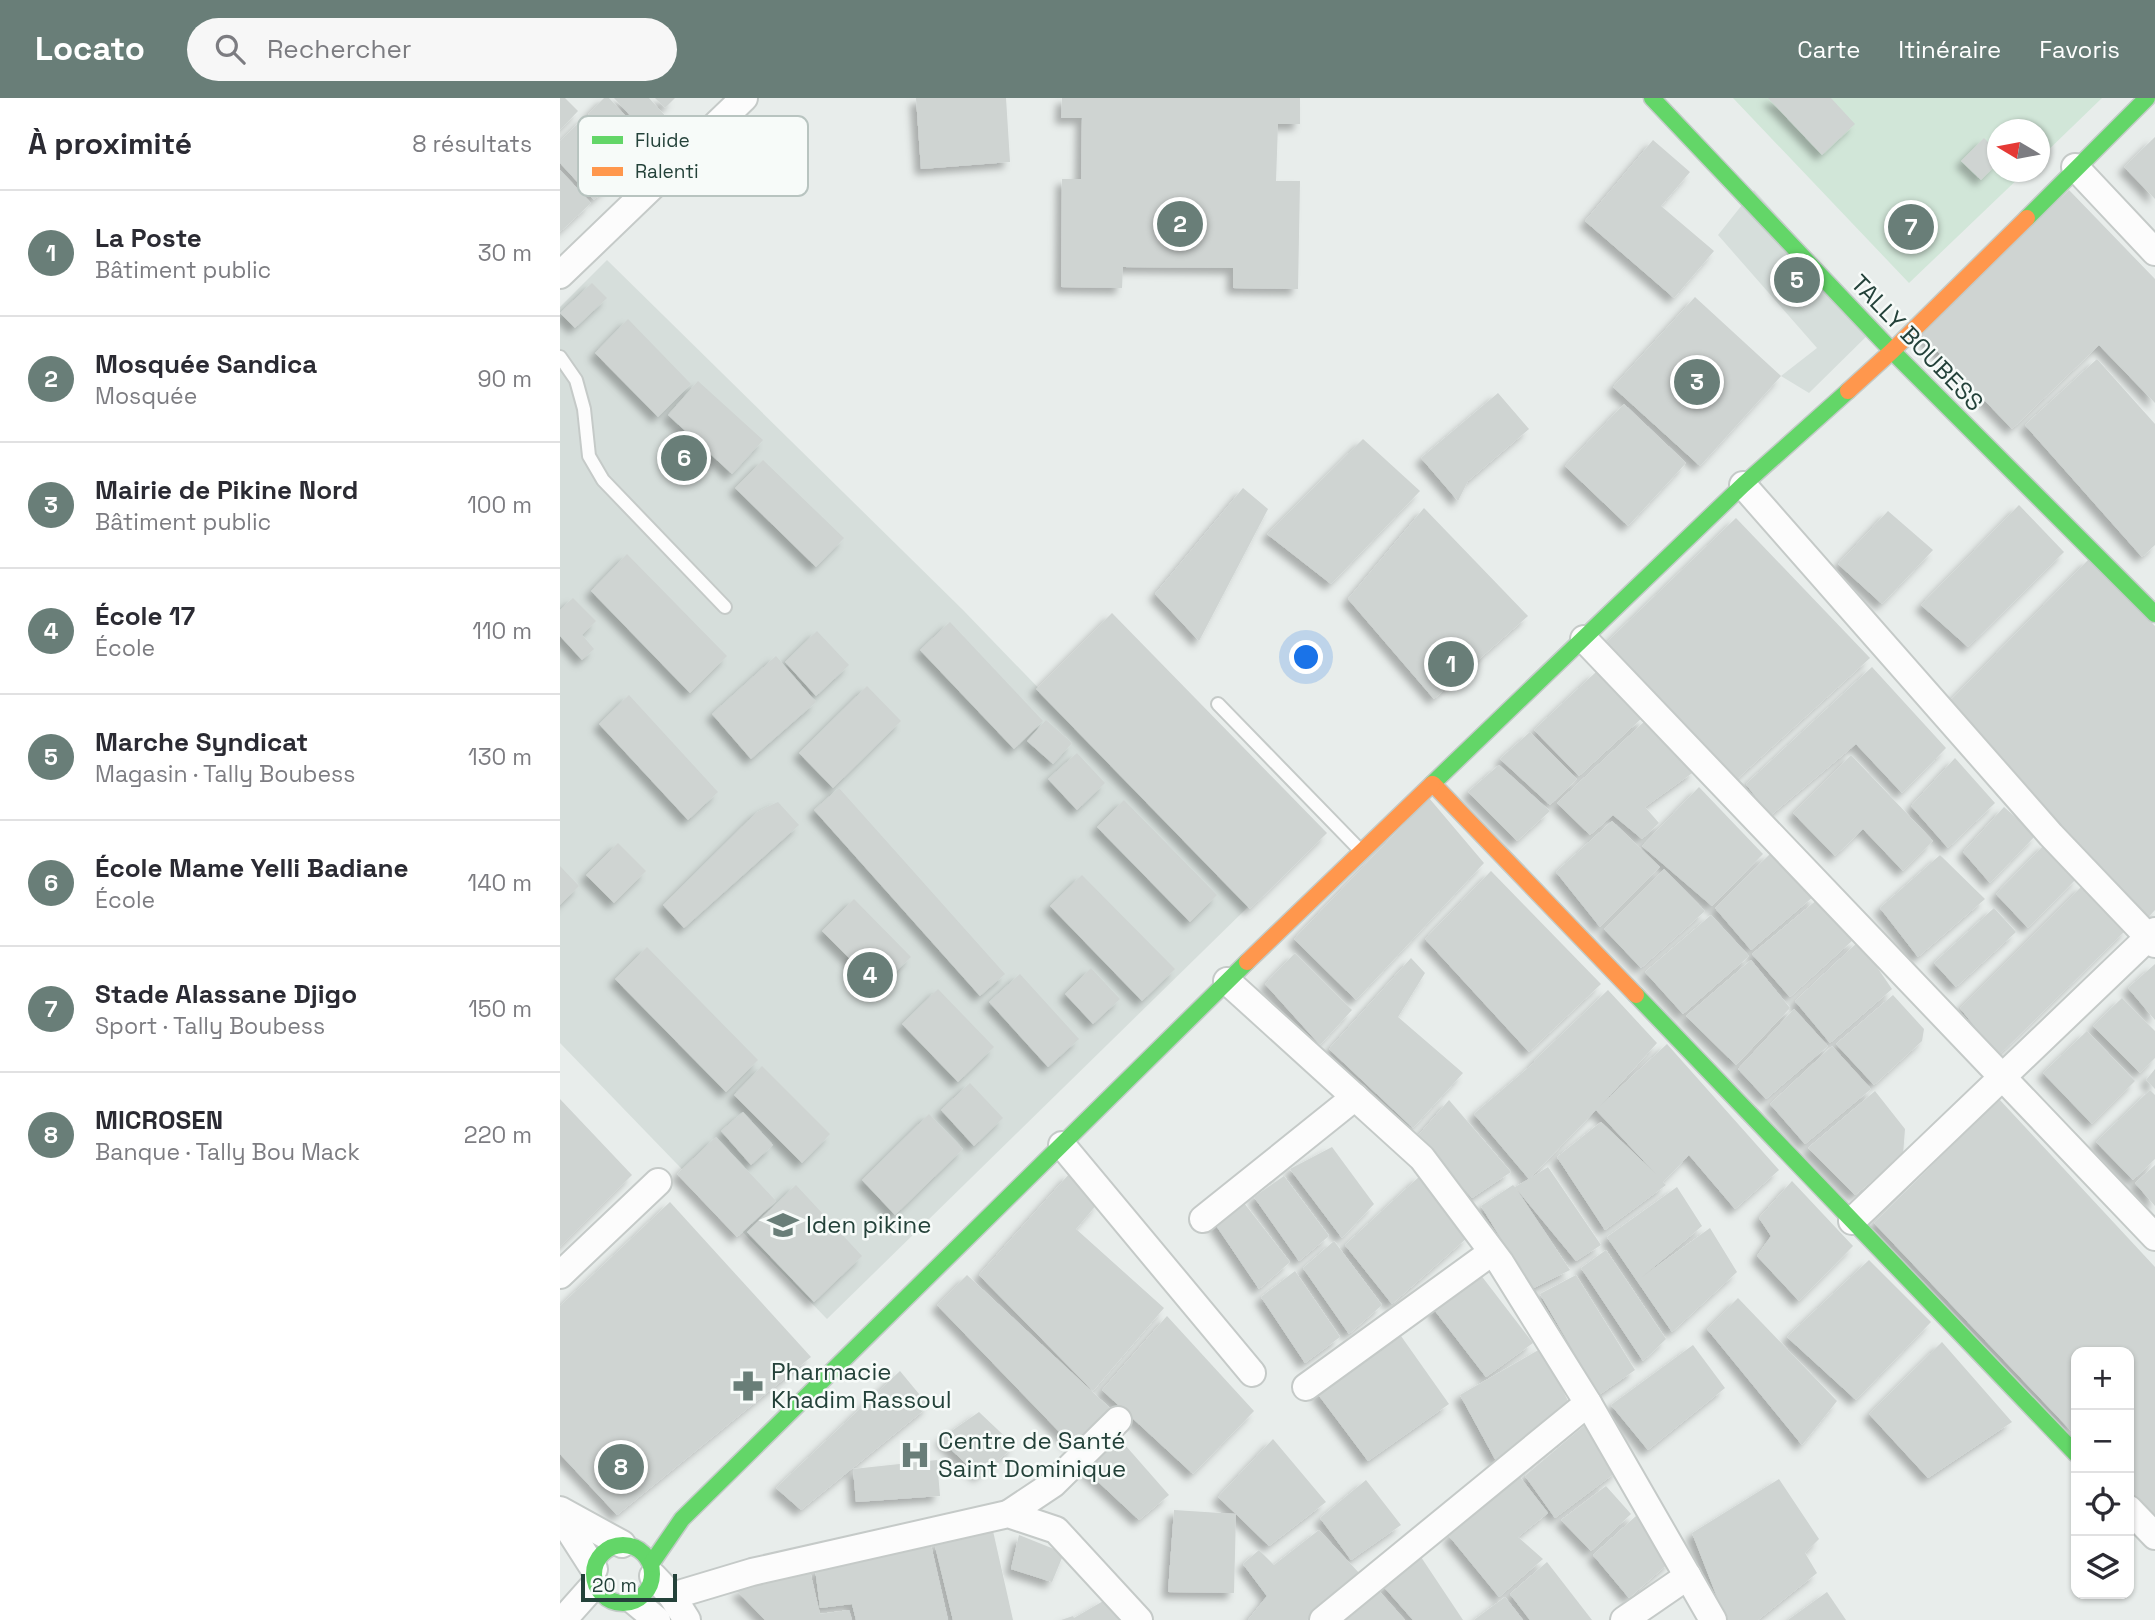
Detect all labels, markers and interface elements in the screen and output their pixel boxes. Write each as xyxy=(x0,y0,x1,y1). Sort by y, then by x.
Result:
search box xyxy=(187,18,677,81)
text: Locato xyxy=(35,28,145,70)
icon: search xyxy=(211,30,249,68)
text: Rechercher xyxy=(267,32,412,66)
text: Carte xyxy=(1797,34,1860,65)
text: Itinéraire xyxy=(1898,34,2001,65)
text: Favoris xyxy=(2039,34,2120,65)
legend xyxy=(578,116,808,196)
north arrow xyxy=(1987,119,2050,182)
text: À proximité xyxy=(28,124,192,163)
text: Fluide xyxy=(635,128,690,153)
text: 8 résultats xyxy=(412,129,532,159)
text: Ralenti xyxy=(635,159,699,184)
pin: 2 xyxy=(1157,198,1203,250)
pin: 7 xyxy=(1888,201,1934,253)
text: La Poste xyxy=(95,221,202,255)
text: 1 xyxy=(46,238,56,268)
text: 30 m xyxy=(478,238,532,268)
pin: 5 xyxy=(1774,254,1820,306)
text: Bâtiment public xyxy=(95,255,271,285)
street label: TALLY BOUBESS xyxy=(1844,268,1990,417)
text: Mosquée Sandica xyxy=(95,347,317,381)
pin: 3 xyxy=(1674,356,1720,408)
text: 2 xyxy=(44,364,58,394)
text: 90 m xyxy=(477,364,532,394)
text: Mosquée xyxy=(95,381,197,411)
pin: 6 xyxy=(661,432,707,484)
text: Mairie de Pikine Nord xyxy=(95,473,358,507)
text: 3 xyxy=(44,490,58,520)
text: 100 m xyxy=(467,490,532,520)
text: Bâtiment public xyxy=(95,507,271,537)
text: École 17 xyxy=(95,599,195,633)
text: 4 xyxy=(44,616,58,646)
text: 110 m xyxy=(472,616,532,646)
text: École xyxy=(95,633,155,663)
pin: 1 xyxy=(1428,638,1474,690)
your location xyxy=(1289,640,1323,674)
text: Marche Syndicat xyxy=(95,725,308,759)
text: 5 xyxy=(44,742,58,772)
text: 130 m xyxy=(468,742,532,772)
text: Magasin · Tally Boubess xyxy=(95,759,355,789)
text: École Mame Yelli Badiane xyxy=(95,851,408,885)
text: 6 xyxy=(44,868,58,898)
text: 140 m xyxy=(468,868,532,898)
text: École xyxy=(95,885,155,915)
pin: 4 xyxy=(847,949,893,1001)
text: Stade Alassane Djigo xyxy=(95,977,357,1011)
text: 7 xyxy=(45,994,57,1024)
text: 150 m xyxy=(468,994,532,1024)
text: Sport · Tally Boubess xyxy=(95,1011,325,1041)
text: MICROSEN xyxy=(95,1103,223,1137)
text: 8 xyxy=(44,1120,58,1150)
text: 220 m xyxy=(464,1120,532,1150)
text: Banque · Tally Bou Mack xyxy=(95,1137,360,1167)
school or university icon: Iden pikine xyxy=(766,1208,800,1242)
place label: Iden pikine xyxy=(806,1209,931,1240)
map controls xyxy=(2071,1347,2134,1599)
button: + xyxy=(2071,1347,2134,1410)
place label: Pharmacie Khadim Rassoul xyxy=(771,1356,952,1415)
pharmacy icon: Pharmacie Khadim Rassoul xyxy=(731,1369,765,1403)
button: − xyxy=(2071,1410,2134,1473)
place label: Centre de Santé Saint Dominique xyxy=(938,1425,1126,1484)
hospital icon: Centre de Santé Saint Dominique xyxy=(898,1438,932,1472)
pin: 8 xyxy=(598,1441,644,1493)
button: locate xyxy=(2071,1473,2134,1536)
button: layers xyxy=(2071,1536,2134,1599)
scale bar xyxy=(581,1571,677,1603)
text: 20 m xyxy=(592,1573,637,1598)

